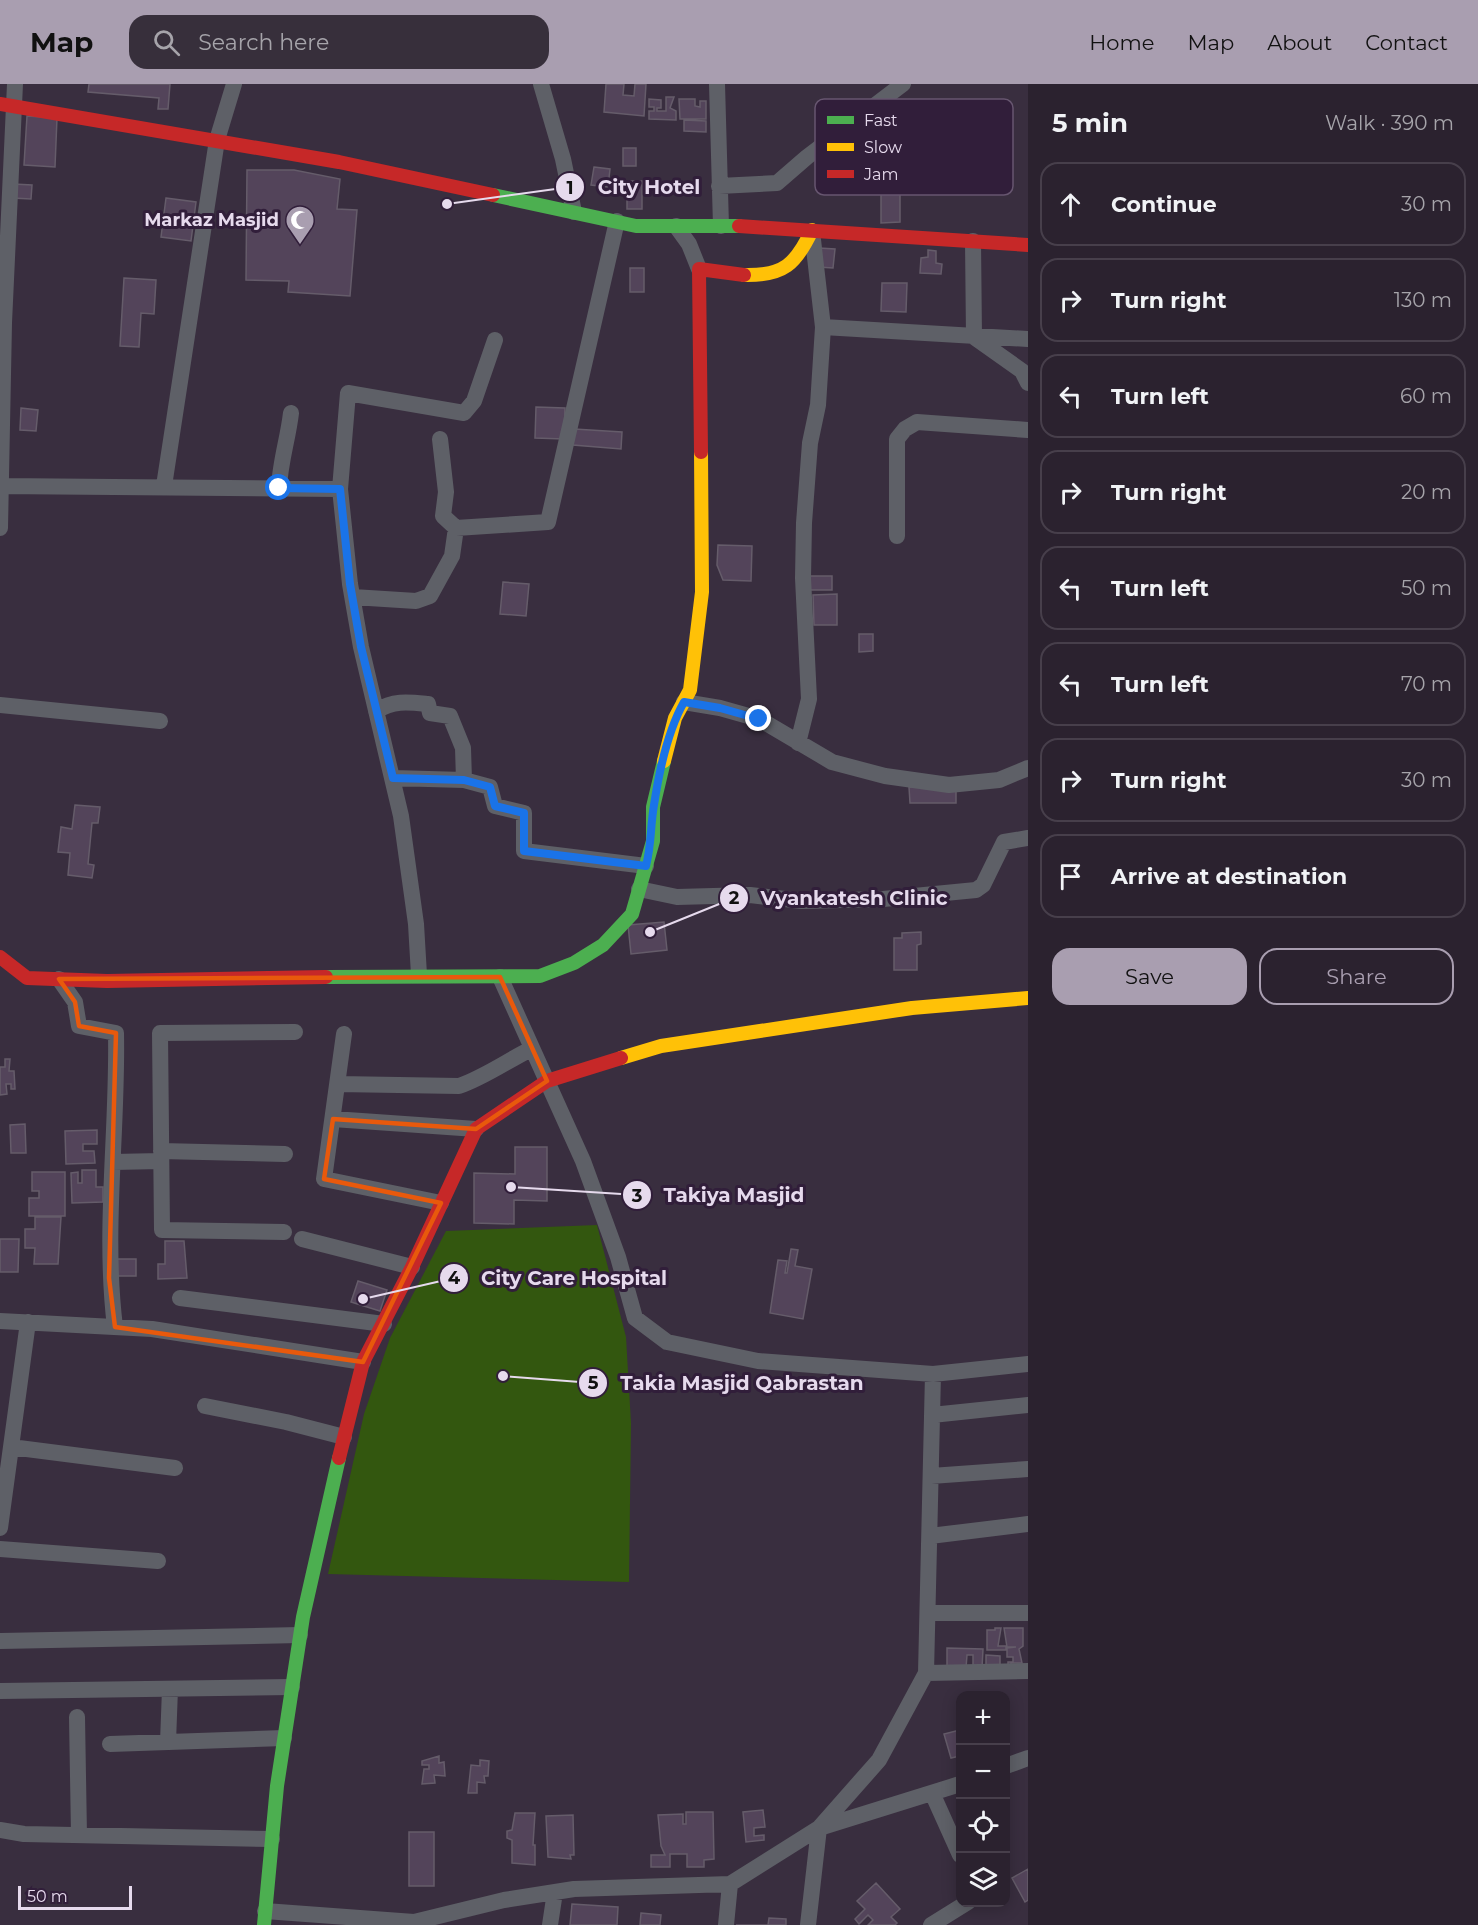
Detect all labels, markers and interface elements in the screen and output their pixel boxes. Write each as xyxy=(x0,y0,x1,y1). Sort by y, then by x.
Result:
search box xyxy=(129,15,549,69)
text: Map xyxy=(30,25,93,59)
icon: search xyxy=(150,26,183,59)
text: Search here xyxy=(198,29,329,56)
text: Home xyxy=(1089,30,1154,55)
text: Map xyxy=(1187,30,1234,55)
text: About xyxy=(1267,30,1332,55)
text: Contact xyxy=(1365,30,1448,55)
legend xyxy=(815,99,1013,195)
text: 5 min xyxy=(1052,107,1128,139)
text: Fast xyxy=(864,111,898,130)
text: Walk · 390 m xyxy=(1325,111,1454,135)
text: Slow xyxy=(864,138,902,157)
text: Jam xyxy=(863,165,898,184)
callout: City Hotel xyxy=(555,168,712,206)
text: City Hotel xyxy=(598,175,700,199)
text: 1 xyxy=(566,177,574,199)
icon: ahead xyxy=(1054,188,1087,221)
text: Continue xyxy=(1111,191,1217,218)
text: 30 m xyxy=(1401,192,1452,216)
mosque icon: Markaz Masjid xyxy=(284,204,316,246)
place label: Markaz Masjid xyxy=(144,209,279,231)
icon: right xyxy=(1054,284,1087,317)
text: Turn right xyxy=(1111,287,1226,314)
text: 130 m xyxy=(1394,288,1452,312)
icon: left xyxy=(1054,380,1087,413)
text: Turn left xyxy=(1111,383,1209,410)
text: 60 m xyxy=(1400,384,1452,408)
route start xyxy=(265,474,291,500)
icon: right xyxy=(1054,476,1087,509)
text: Turn right xyxy=(1111,479,1226,506)
text: 20 m xyxy=(1401,480,1452,504)
icon: left xyxy=(1054,572,1087,605)
text: Turn left xyxy=(1111,575,1209,602)
text: 50 m xyxy=(1401,576,1452,600)
icon: left xyxy=(1054,668,1087,701)
text: Turn left xyxy=(1111,671,1209,698)
text: 70 m xyxy=(1401,672,1452,696)
route end xyxy=(745,705,771,731)
icon: right xyxy=(1054,764,1087,797)
text: Turn right xyxy=(1111,767,1226,794)
text: 30 m xyxy=(1401,768,1452,792)
icon: arrive xyxy=(1054,860,1087,893)
text: Arrive at destination xyxy=(1111,863,1347,890)
callout: Vyankatesh Clinic xyxy=(719,879,960,917)
text: Vyankatesh Clinic xyxy=(759,886,948,910)
text: 2 xyxy=(729,887,740,909)
button: Save xyxy=(1052,948,1247,1005)
button: Share xyxy=(1259,948,1454,1005)
callout: Takiya Masjid xyxy=(622,1176,817,1214)
text: Takiya Masjid xyxy=(664,1183,804,1207)
text: 3 xyxy=(631,1185,643,1207)
callout: City Care Hospital xyxy=(439,1259,680,1297)
text: City Care Hospital xyxy=(481,1266,667,1290)
text: 4 xyxy=(448,1267,461,1289)
callout: Takia Masjid Qabrastan xyxy=(578,1364,876,1402)
text: Takia Masjid Qabrastan xyxy=(620,1371,864,1395)
text: 5 xyxy=(588,1372,599,1394)
map controls xyxy=(956,1691,1010,1907)
button: + xyxy=(956,1691,1010,1745)
button: − xyxy=(956,1745,1010,1799)
button: locate xyxy=(956,1799,1010,1853)
button: layers xyxy=(956,1853,1010,1907)
scale bar xyxy=(18,1883,132,1910)
text: 50 m xyxy=(27,1887,68,1906)

